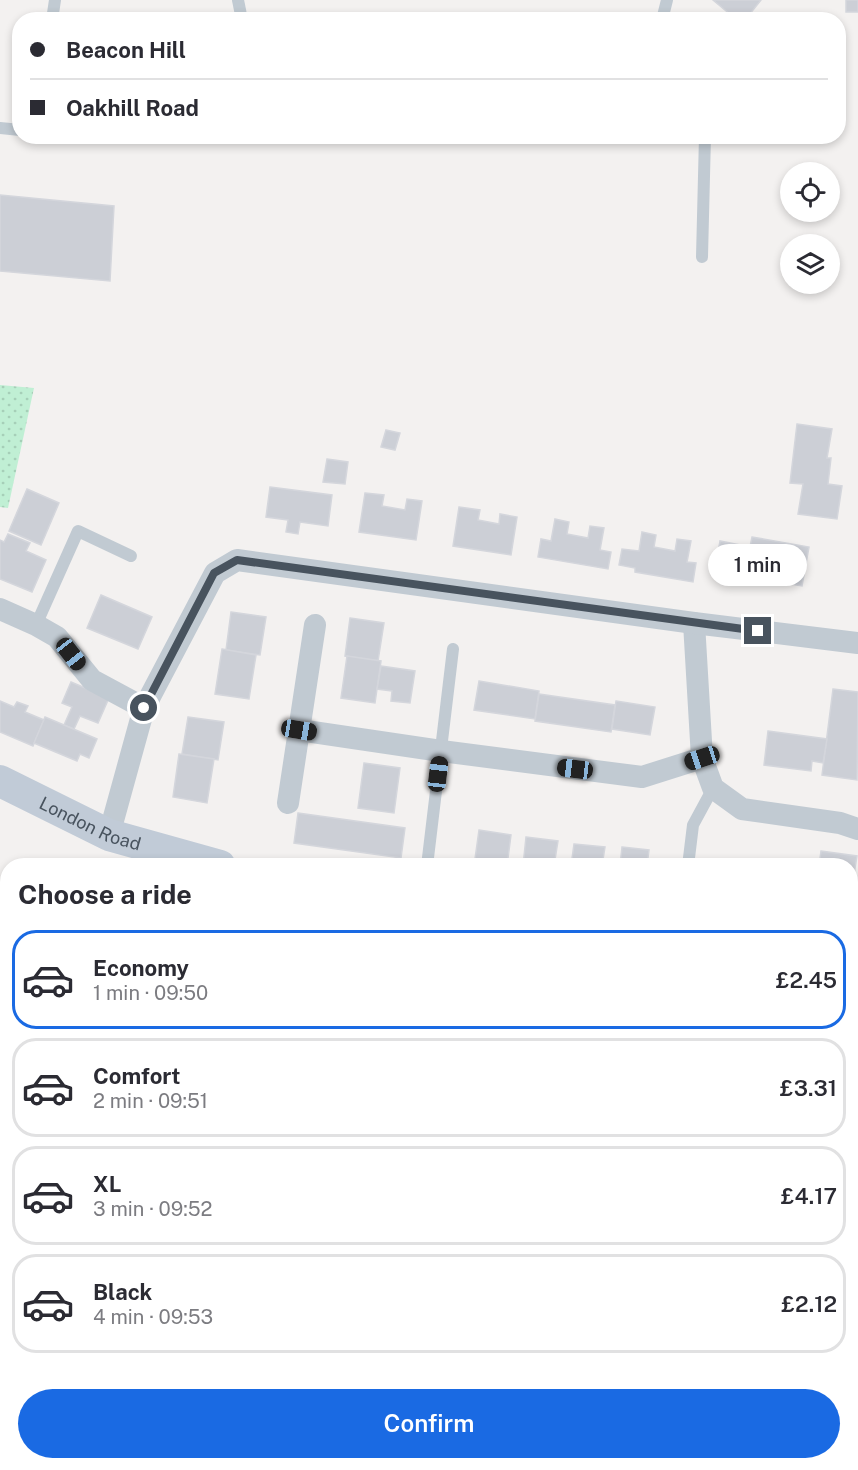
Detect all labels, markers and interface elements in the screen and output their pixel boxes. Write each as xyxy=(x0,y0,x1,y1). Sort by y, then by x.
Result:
text: Beacon Hill xyxy=(66,37,186,63)
text: Oakhill Road xyxy=(66,95,199,121)
map controls xyxy=(780,162,840,294)
button: locate xyxy=(780,162,840,222)
button: layers xyxy=(780,234,840,294)
callout: 1 min xyxy=(708,544,807,586)
text: 1 min xyxy=(734,553,781,577)
route end xyxy=(744,617,771,644)
car xyxy=(53,634,89,674)
route start xyxy=(130,694,157,721)
car xyxy=(280,718,318,742)
car xyxy=(682,744,722,772)
car xyxy=(427,755,449,793)
car xyxy=(556,758,594,780)
street label: London Road xyxy=(36,792,143,854)
text: Choose a ride xyxy=(18,878,192,910)
icon: car xyxy=(21,953,75,1007)
text: Economy xyxy=(93,955,189,981)
text: £2.45 xyxy=(776,967,837,993)
text: 1 min · 09:50 xyxy=(93,981,208,1005)
icon: car xyxy=(21,1061,75,1115)
text: Comfort xyxy=(93,1063,180,1089)
text: £3.31 xyxy=(780,1075,837,1101)
text: 2 min · 09:51 xyxy=(93,1089,208,1113)
icon: car xyxy=(21,1169,75,1223)
text: XL xyxy=(93,1171,121,1197)
text: £4.17 xyxy=(781,1183,837,1209)
text: 3 min · 09:52 xyxy=(93,1197,212,1221)
icon: car xyxy=(21,1277,75,1331)
text: Black xyxy=(93,1279,152,1305)
text: £2.12 xyxy=(781,1291,837,1317)
text: 4 min · 09:53 xyxy=(93,1305,213,1329)
button: Confirm xyxy=(18,1389,840,1458)

